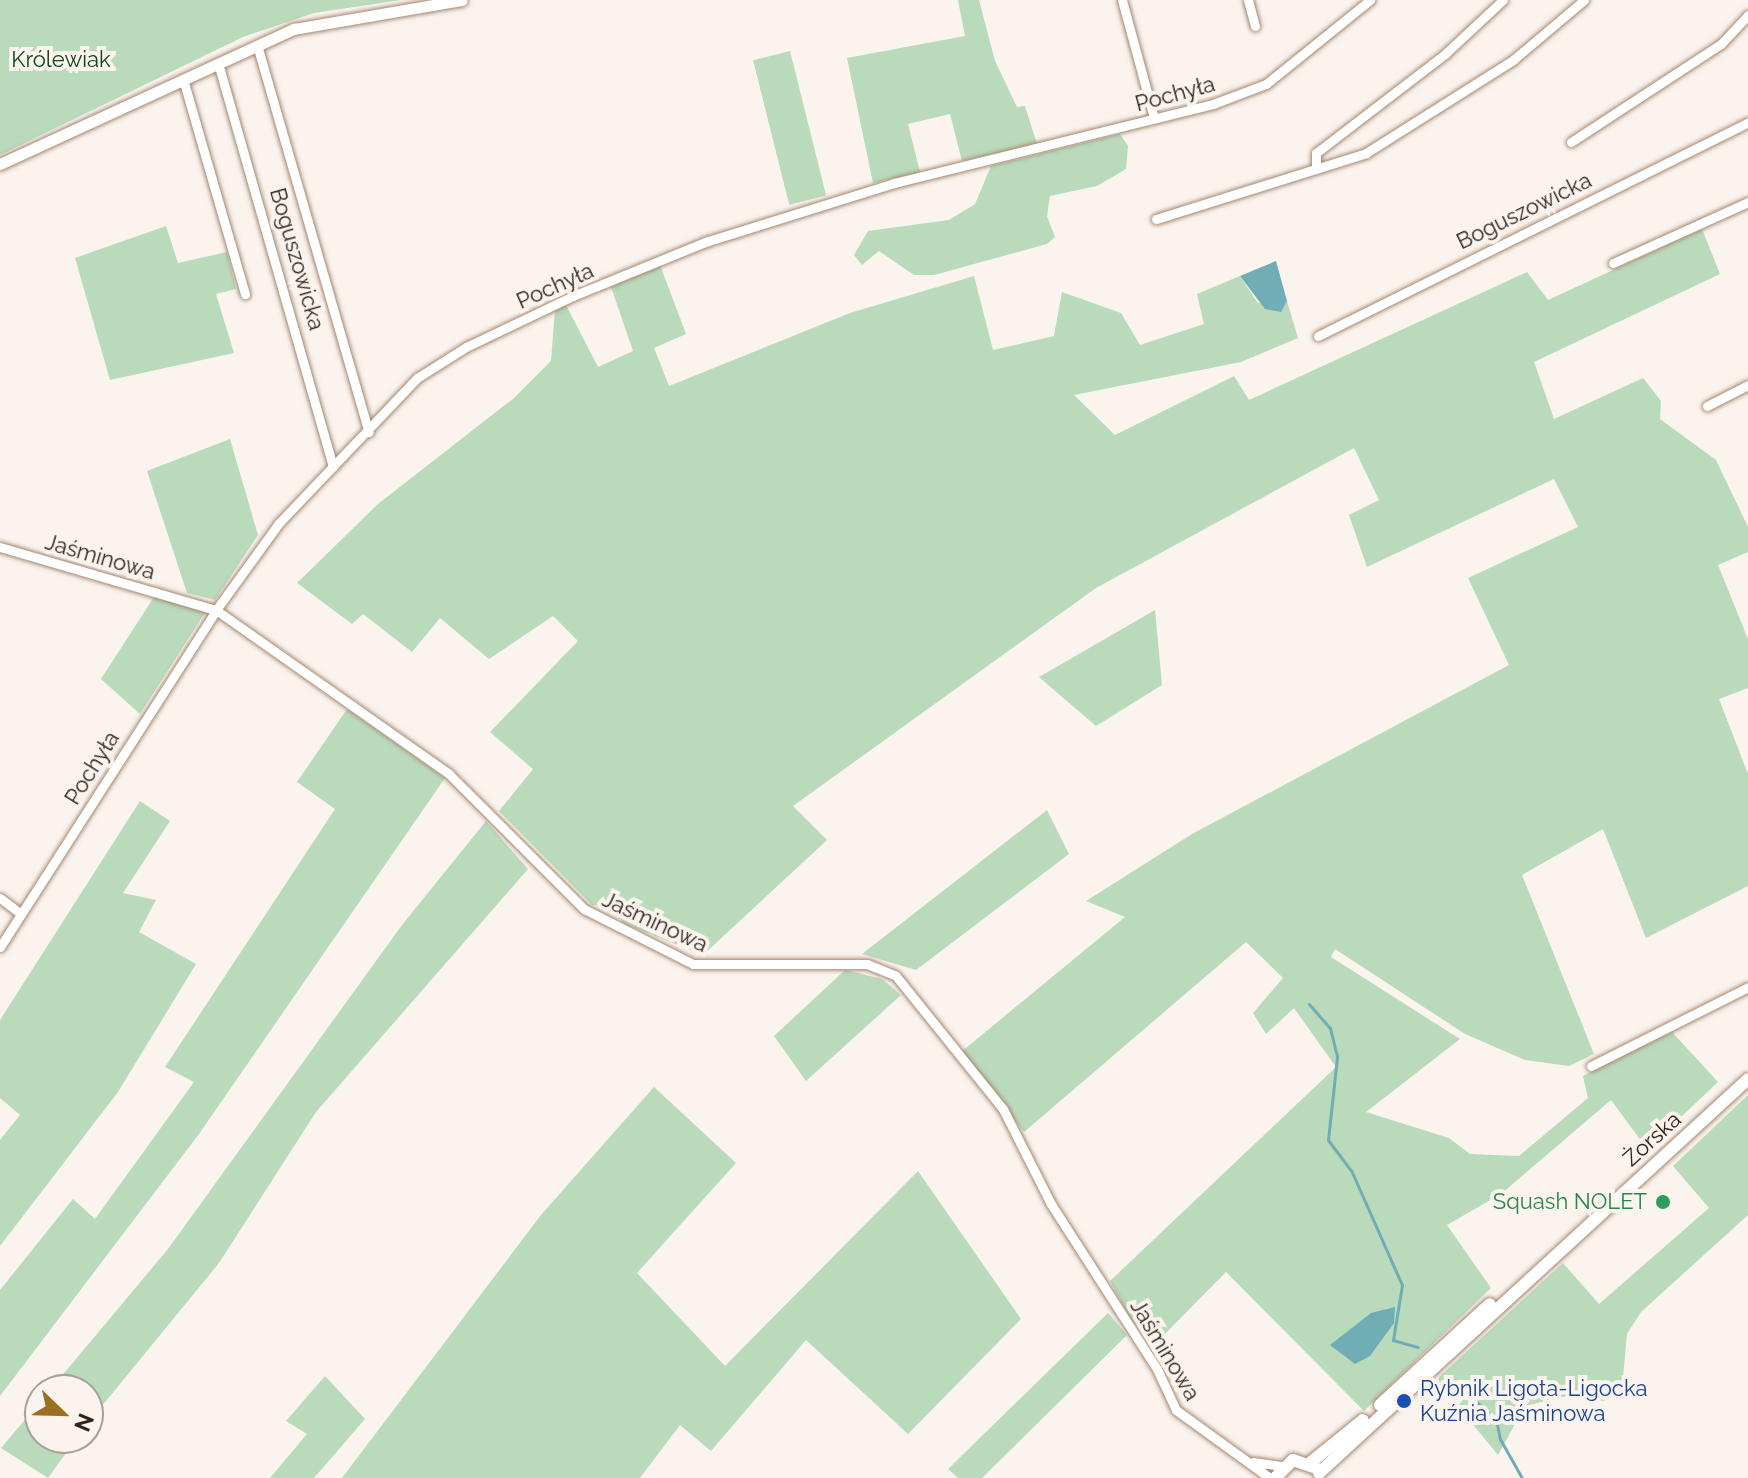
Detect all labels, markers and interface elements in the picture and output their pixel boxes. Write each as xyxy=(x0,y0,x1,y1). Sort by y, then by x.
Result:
park label: Królewiak xyxy=(11,47,111,73)
street label: Pochyła xyxy=(1132,71,1218,117)
street label: Boguszowicka xyxy=(1452,167,1596,255)
street label: Boguszowicka xyxy=(264,185,330,333)
street label: Pochyła xyxy=(512,257,598,315)
street label: Jaśminowa xyxy=(42,529,158,585)
street label: Pochyła xyxy=(59,726,125,810)
street label: Jaśminowa xyxy=(598,886,712,958)
street label: Żorska xyxy=(1618,1106,1686,1172)
place label: Squash NOLET xyxy=(1493,1189,1647,1215)
marker: Squash NOLET xyxy=(1654,1193,1672,1211)
street label: Jaśminowa xyxy=(1125,1295,1205,1405)
north arrow xyxy=(24,1374,104,1454)
place label: Rybnik Ligota-Ligocka Kuźnia Jaśminowa xyxy=(1420,1375,1648,1426)
marker: Rybnik Ligota-Ligocka Kuźnia Jaśminowa xyxy=(1395,1392,1413,1410)
text: N xyxy=(69,1410,100,1435)

